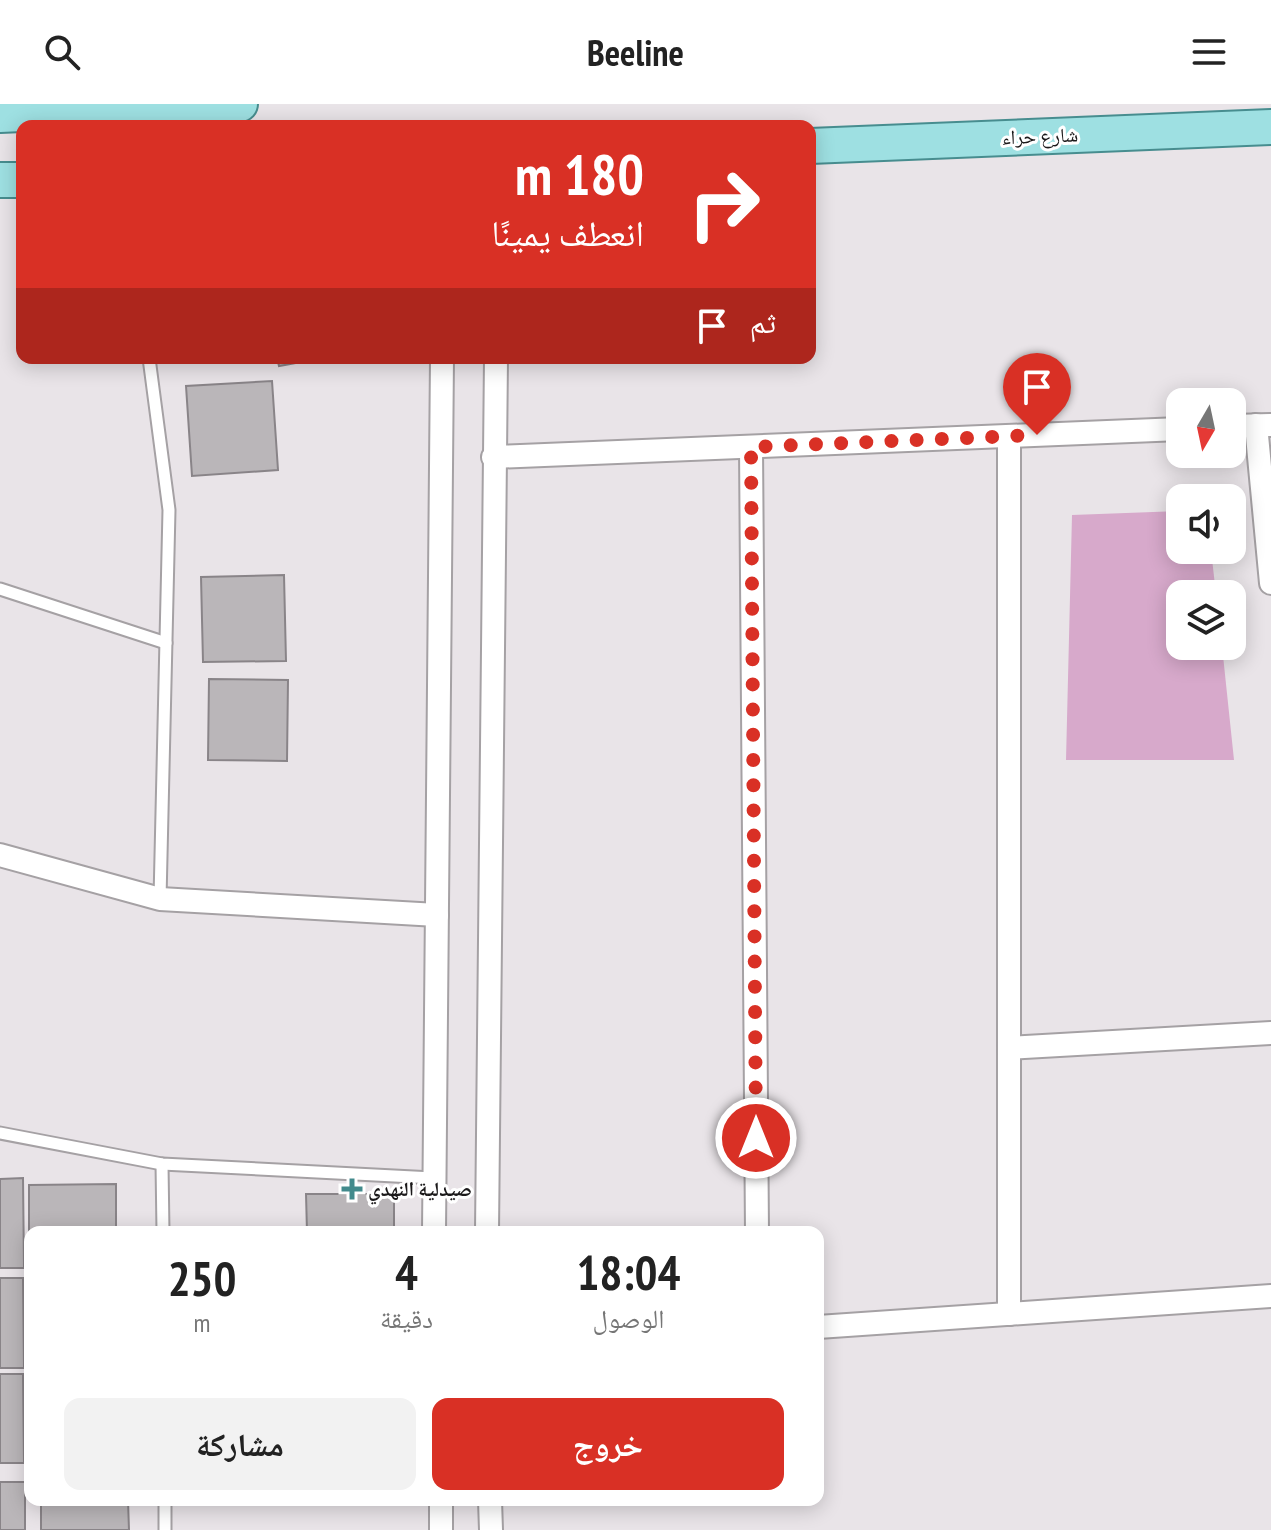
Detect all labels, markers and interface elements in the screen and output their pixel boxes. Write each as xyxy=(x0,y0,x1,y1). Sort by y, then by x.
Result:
text: Beeline xyxy=(587,29,684,76)
icon: search xyxy=(40,30,84,74)
icon: menu xyxy=(1187,30,1231,74)
street label: شارع حراء xyxy=(1001,122,1079,150)
text: 180 m xyxy=(515,138,644,210)
icon: right xyxy=(672,152,776,256)
text: انعطف يمينًا xyxy=(491,209,644,256)
text: ثم xyxy=(750,302,776,341)
icon: arrive xyxy=(690,304,734,348)
pin xyxy=(1003,353,1071,435)
icon: arrive xyxy=(1015,365,1059,409)
north arrow xyxy=(1166,388,1246,468)
map controls xyxy=(1166,388,1246,660)
button: sound xyxy=(1166,484,1246,564)
button: layers xyxy=(1166,580,1246,660)
position arrow xyxy=(714,1096,798,1180)
place label: صيدلية النهدي xyxy=(368,1176,472,1205)
marker: صيدلية النهدي xyxy=(343,1180,361,1198)
text: 4 xyxy=(395,1241,418,1303)
text: 18:04 xyxy=(577,1241,680,1303)
text: 250 xyxy=(168,1247,236,1309)
text: دقيقة xyxy=(380,1302,433,1335)
text: الوصول xyxy=(593,1302,664,1335)
text: m xyxy=(194,1306,211,1339)
button: مشاركة xyxy=(64,1398,416,1490)
button: خروج xyxy=(432,1398,784,1490)

